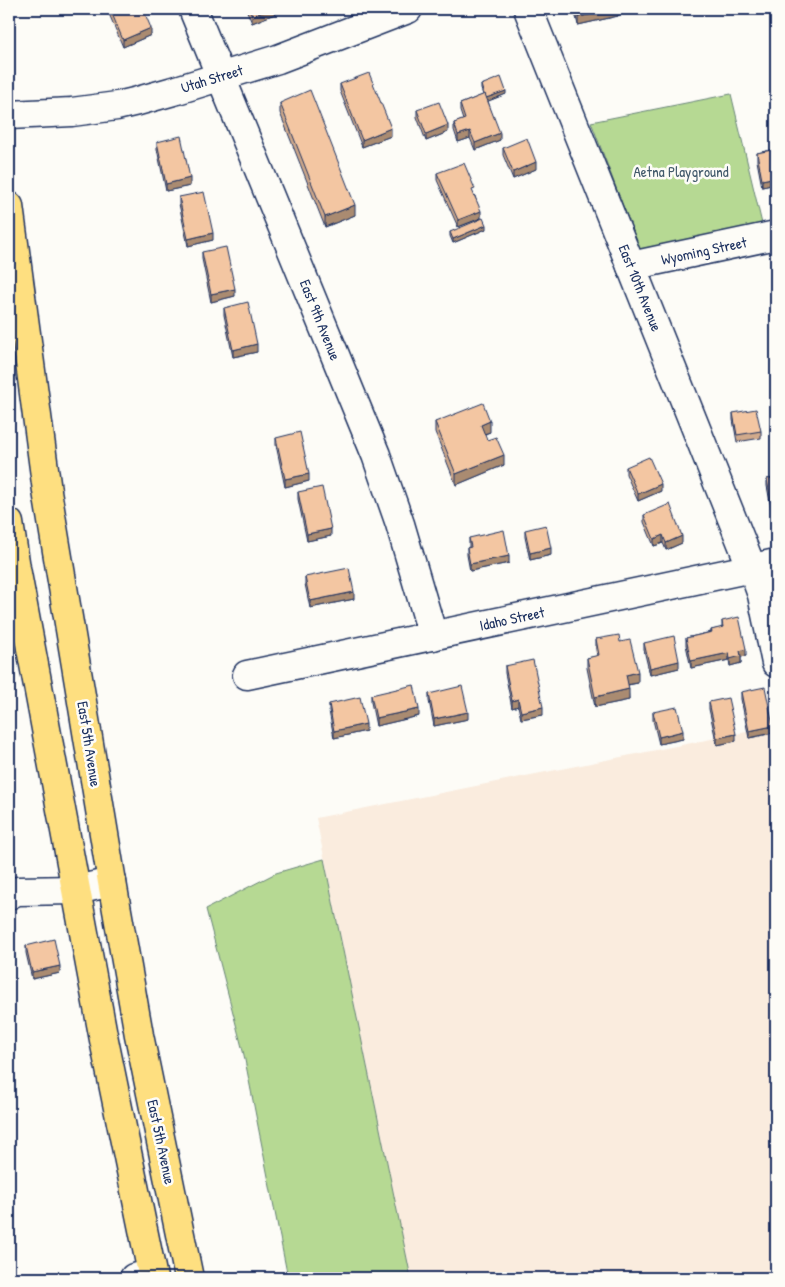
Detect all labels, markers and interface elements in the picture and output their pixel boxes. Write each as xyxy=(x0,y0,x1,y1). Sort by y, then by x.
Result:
street label: Utah Street xyxy=(178,59,246,98)
park label: Aetna Playground xyxy=(633,161,729,182)
street label: Wyoming Street xyxy=(659,231,749,270)
street label: East 10th Avenue xyxy=(613,241,667,334)
street label: East 9th Avenue xyxy=(295,276,346,363)
street label: Idaho Street xyxy=(477,601,547,636)
street label: East 5th Avenue xyxy=(72,700,107,788)
street label: East 5th Avenue xyxy=(142,1098,181,1186)

